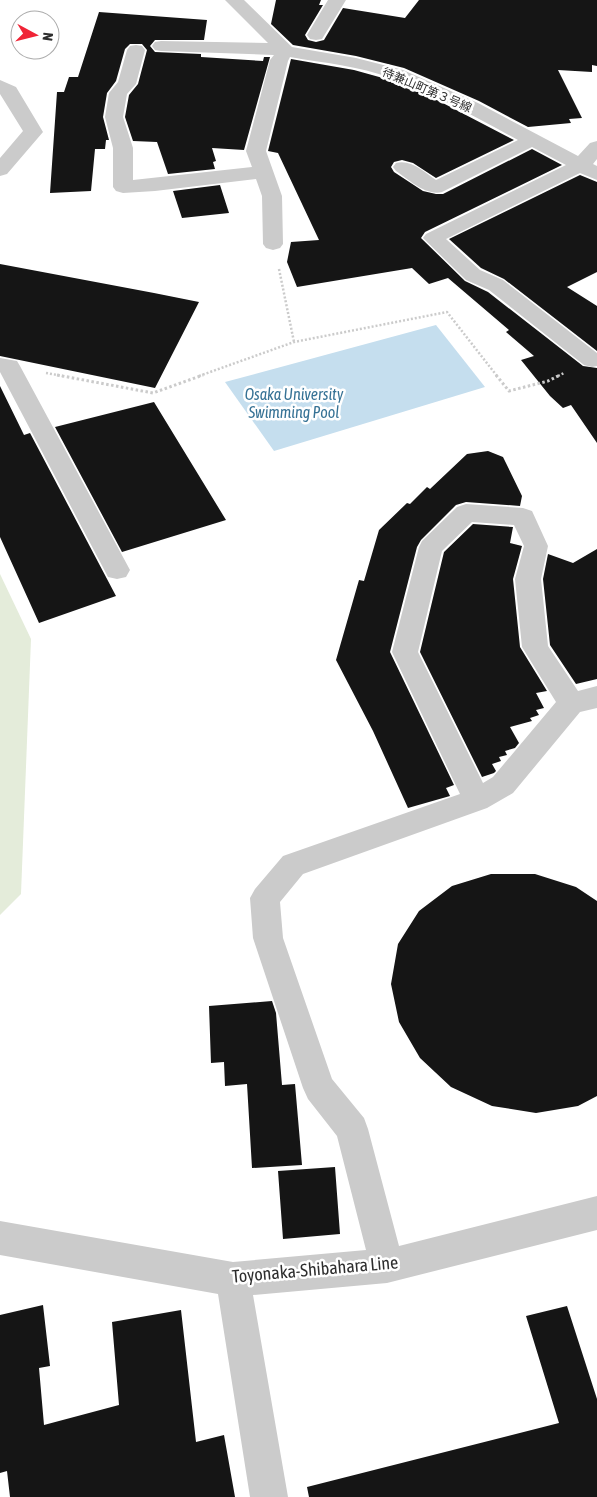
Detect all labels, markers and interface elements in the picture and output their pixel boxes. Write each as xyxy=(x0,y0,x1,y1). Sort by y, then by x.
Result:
north arrow xyxy=(10,10,60,60)
text: N xyxy=(39,32,56,42)
street label: 待兼山町第３号線 xyxy=(380,65,474,115)
water label: Osaka University Swimming Pool xyxy=(245,385,344,422)
street label: Toyonaka-Shibahara Line xyxy=(231,1251,399,1287)

